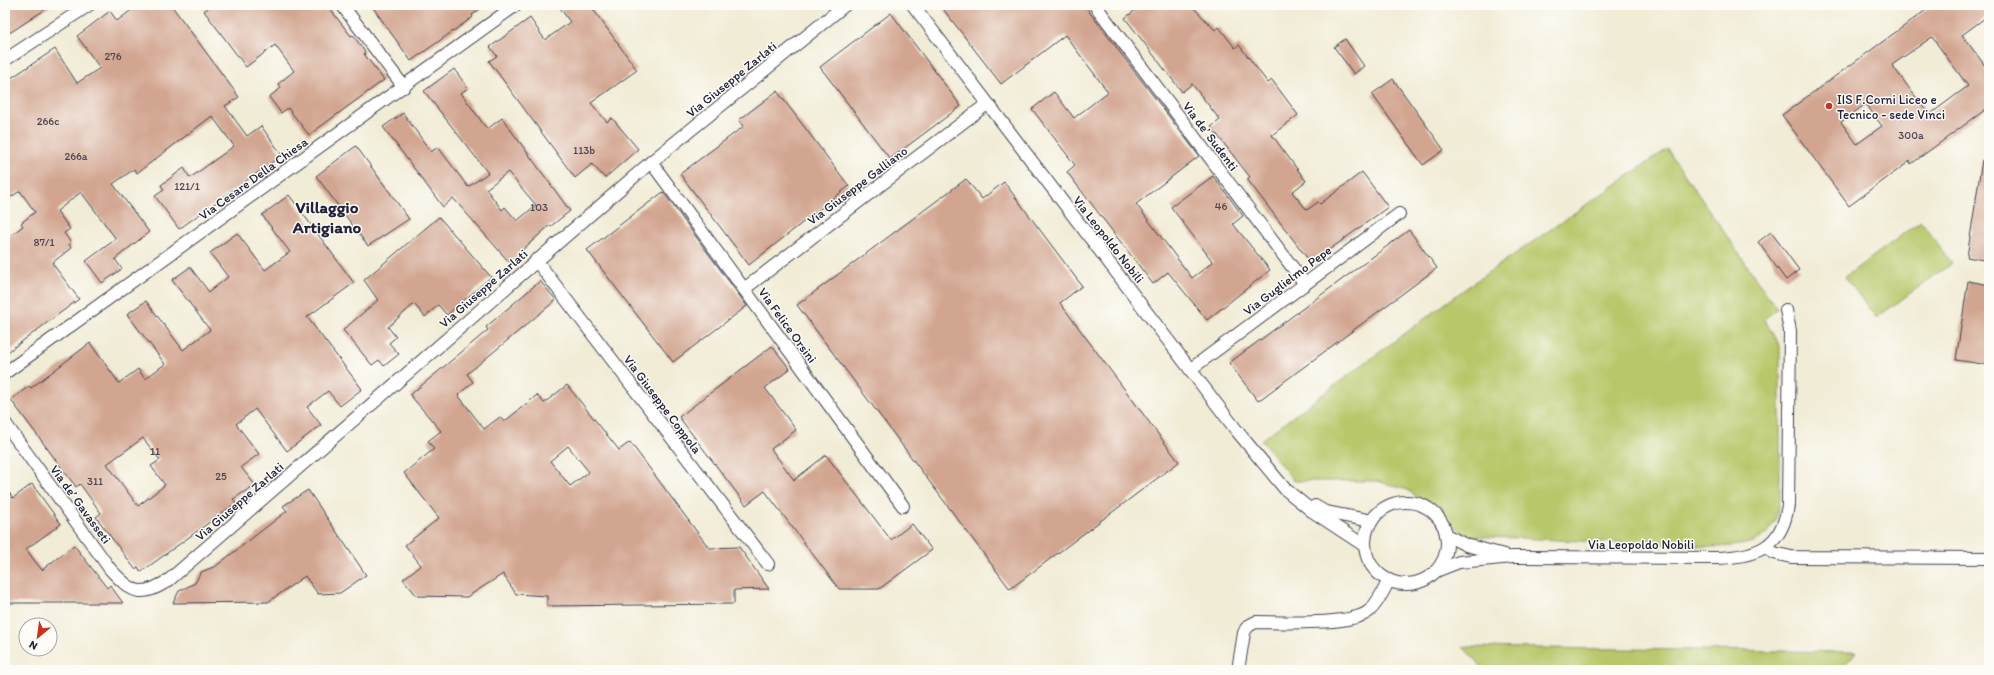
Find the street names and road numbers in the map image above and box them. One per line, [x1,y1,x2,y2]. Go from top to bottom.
street label: Via Giuseppe Zarlati [683,38,779,120]
street label: Via de’ Sudenti [1180,99,1241,174]
street label: Via Cesare Della Chiesa [196,134,311,223]
street label: Via Giuseppe Galliano [804,143,911,228]
street label: Via Leopoldo Nobili [1070,193,1147,286]
street label: Via Guglielmo Pepe [1240,242,1334,318]
street label: Via Giuseppe Zarlati [436,246,530,331]
street label: Via Felice Orsini [755,285,820,366]
street label: Via Giuseppe Coppola [621,352,705,457]
street label: Via Giuseppe Zarlati [192,459,286,544]
street label: Via de’ Gavasseti [47,462,114,546]
street label: Via Leopoldo Nobili [1588,537,1694,552]

